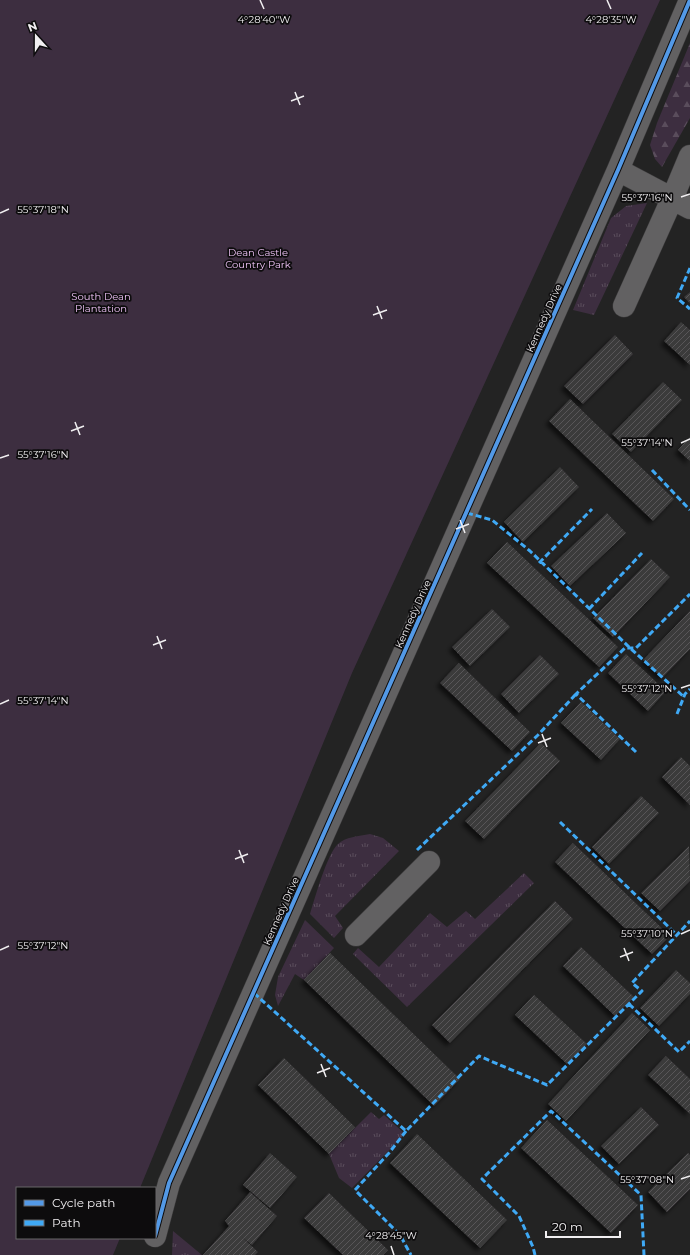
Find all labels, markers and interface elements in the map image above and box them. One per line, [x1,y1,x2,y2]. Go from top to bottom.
text: 4°28'40"W [238,13,290,26]
text: 4°28'35"W [585,13,637,26]
north arrow [16,16,56,56]
text: N [26,19,39,35]
text: 55°37'16"N [621,191,673,204]
text: 55°37'18"N [17,203,69,216]
park label: Dean Castle Country Park [225,246,291,271]
street label: Kennedy Drive [523,282,565,354]
park label: South Dean Plantation [71,290,131,315]
text: 55°37'14"N [621,436,673,449]
text: 55°37'16"N [17,448,69,461]
street label: Kennedy Drive [392,578,434,650]
text: 55°37'12"N [622,682,672,695]
text: 55°37'14"N [17,694,69,707]
street label: Kennedy Drive [260,875,302,947]
text: 55°37'10"N [621,927,673,940]
text: 55°37'12"N [18,939,68,952]
text: 55°37'08"N [620,1173,674,1186]
legend [16,1187,156,1239]
text: Cycle path [52,1195,115,1210]
scale bar [546,1213,620,1239]
text: Path [52,1215,81,1230]
text: 20 m [552,1219,583,1234]
text: 4°28'45"W [365,1229,417,1242]

